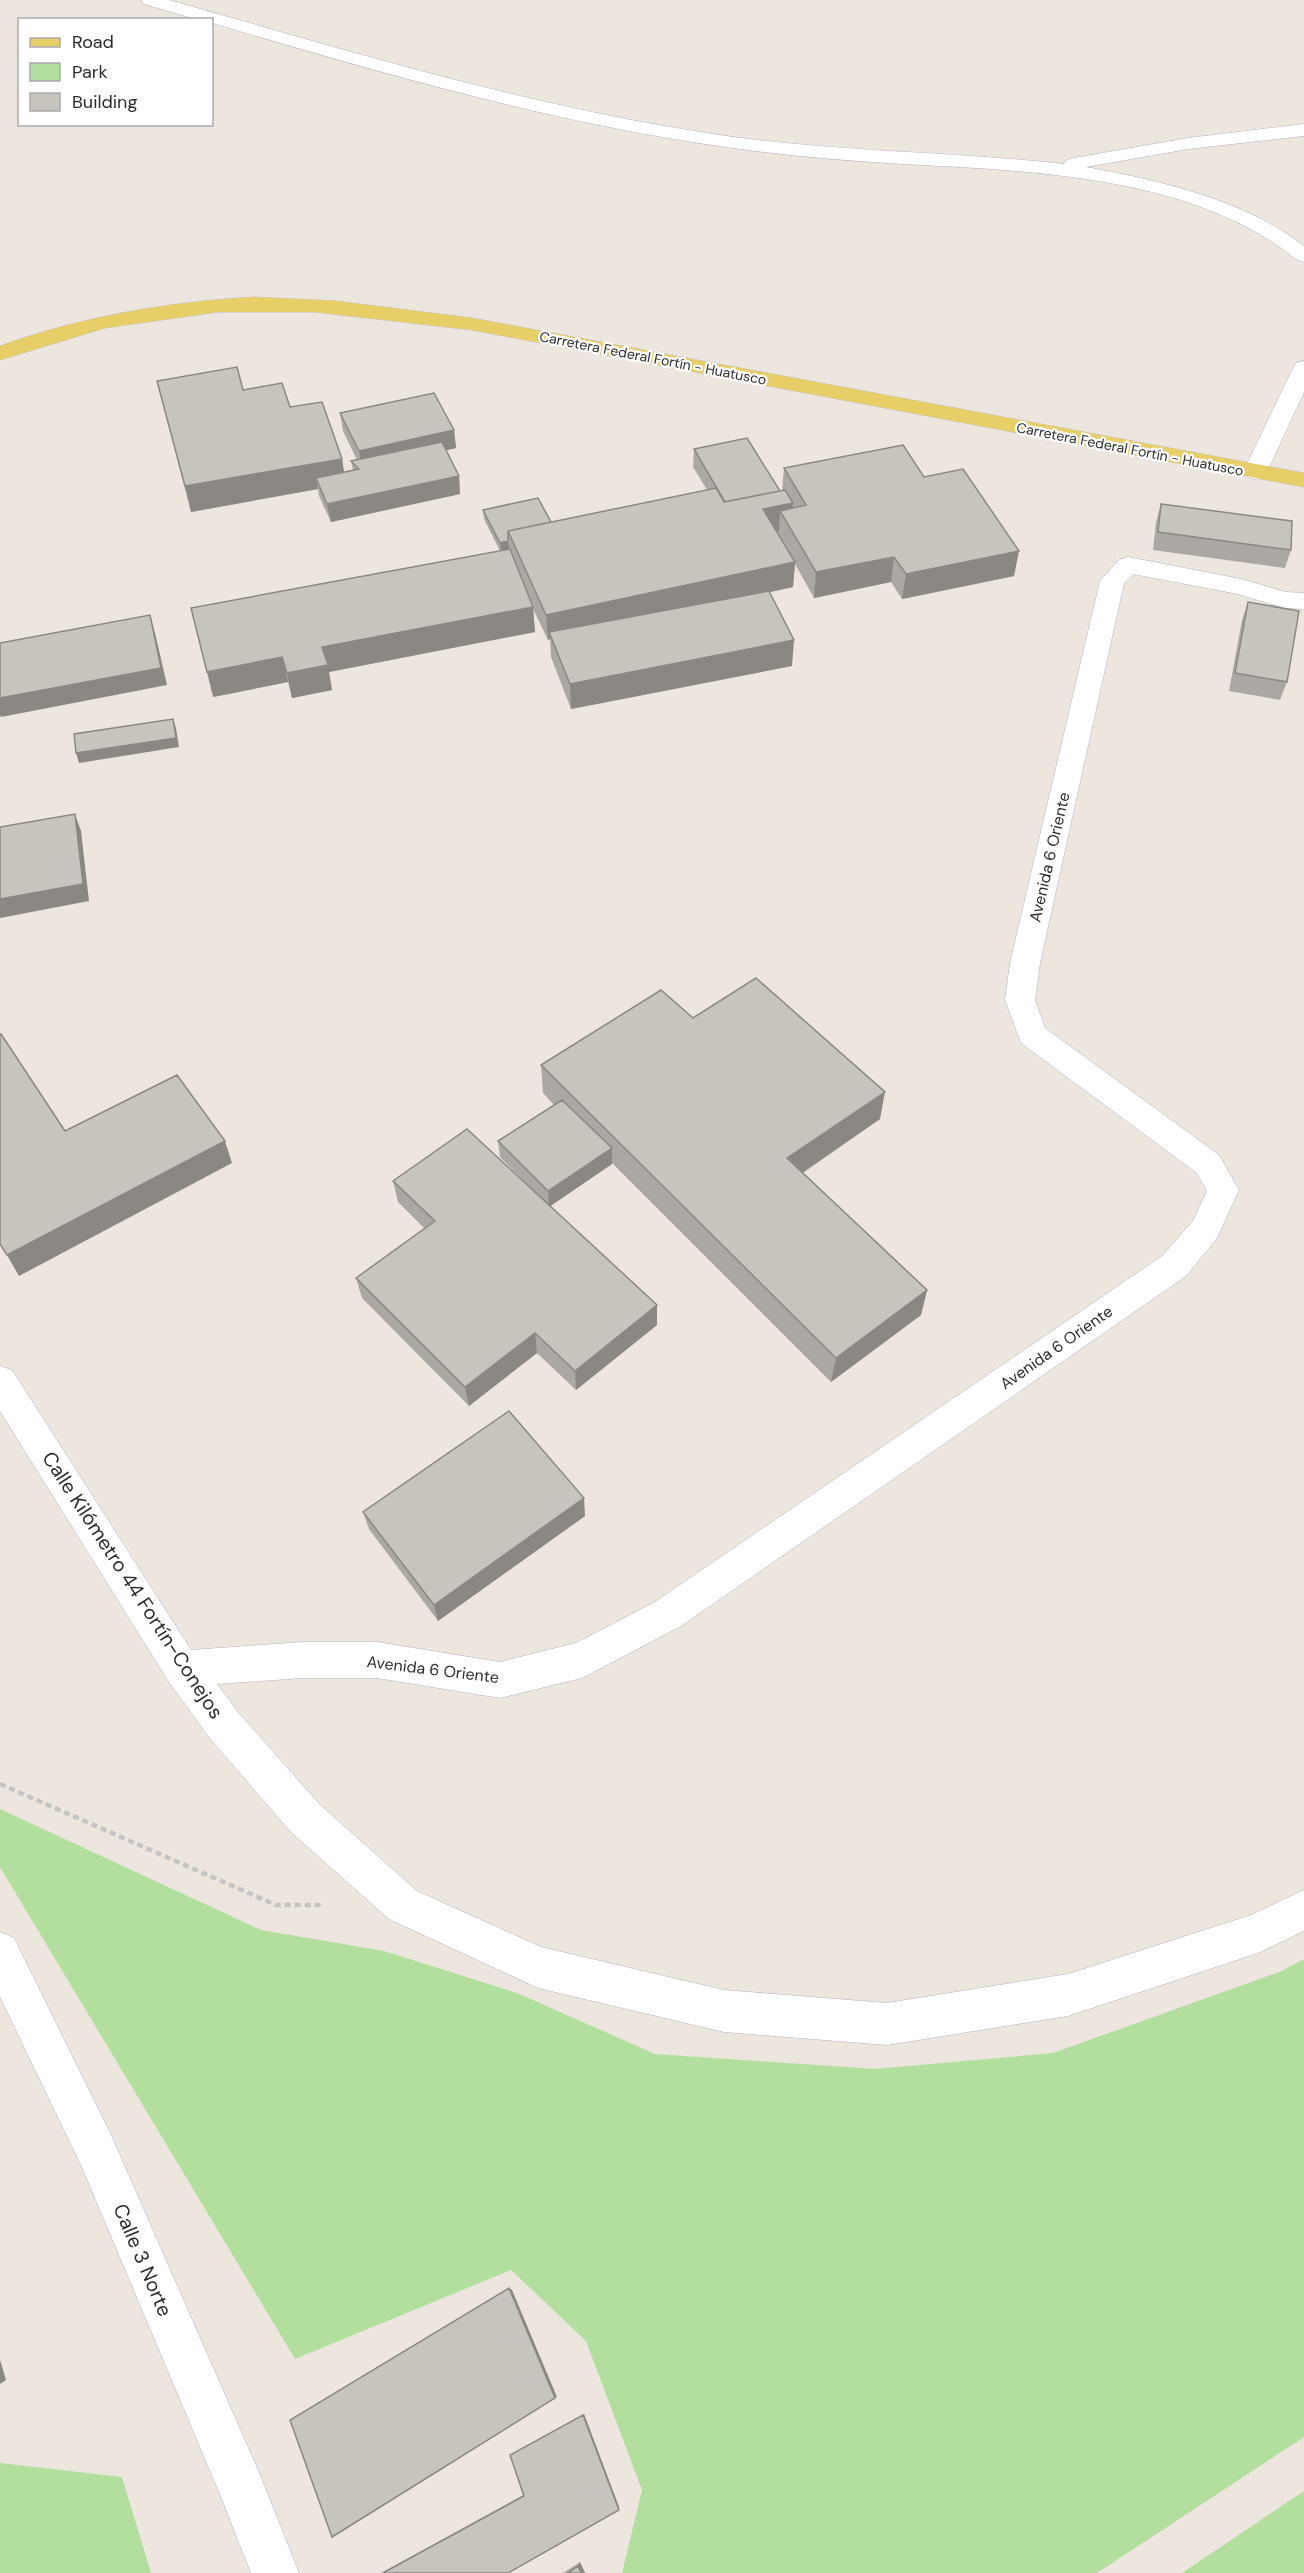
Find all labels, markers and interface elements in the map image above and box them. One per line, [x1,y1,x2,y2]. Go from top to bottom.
legend [18,18,213,126]
text: Road [72,30,114,54]
text: Park [72,60,108,84]
text: Building [72,90,137,114]
street label: Carretera Federal Fortín - Huatusco [538,327,768,389]
street label: Carretera Federal Fortín - Huatusco [1015,418,1245,480]
street label: Avenida 6 Oriente [1024,790,1075,924]
street label: Avenida 6 Oriente [996,1301,1117,1394]
street label: Calle Kilómetro 44 Fortín-Conejos [37,1446,229,1724]
street label: Avenida 6 Oriente [366,1651,500,1688]
street label: Calle 3 Norte [108,2200,178,2320]

